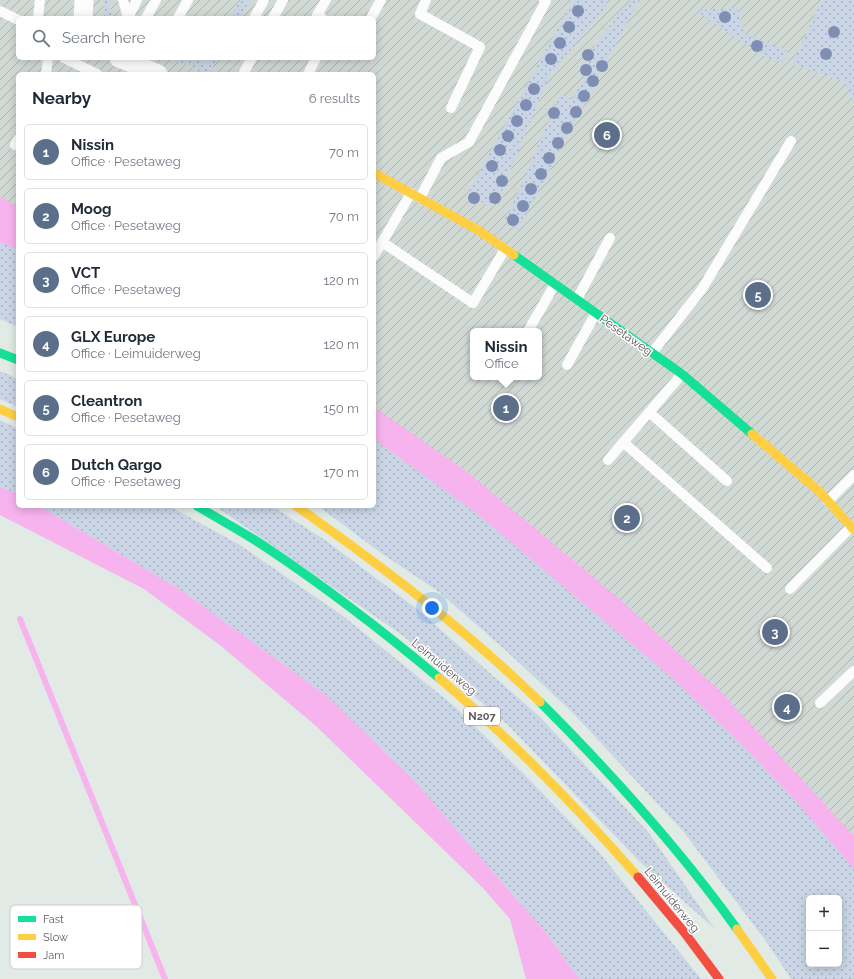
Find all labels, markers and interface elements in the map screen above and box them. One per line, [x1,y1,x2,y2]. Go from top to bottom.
search box [16,16,376,60]
icon: search [30,27,52,49]
text: Search here [62,29,145,47]
text: Nearby [32,88,91,108]
text: 6 results [309,91,360,106]
pin: 6 [594,120,620,150]
text: Nissin [71,136,114,154]
text: 1 [43,145,49,160]
text: 70 m [329,145,359,160]
text: Office · Pesetaweg [71,154,181,169]
text: Moog [71,200,112,218]
text: 2 [42,209,50,224]
text: 70 m [329,209,359,224]
text: Office · Pesetaweg [71,218,181,233]
text: VCT [71,264,100,282]
text: 3 [42,273,50,288]
text: 120 m [323,273,359,288]
pin: 5 [745,280,771,310]
text: Office · Pesetaweg [71,282,181,297]
street label: Pesetaweg [597,312,655,358]
text: GLX Europe [71,328,155,346]
popup [470,328,542,380]
text: 4 [42,337,50,352]
text: 120 m [323,337,359,352]
text: Nissin [485,338,527,356]
text: Office · Leimuiderweg [71,346,201,361]
text: Office [485,356,519,371]
text: Cleantron [71,392,142,410]
pin: 1 [493,393,519,423]
text: 5 [42,401,50,416]
text: 150 m [323,401,359,416]
text: Office · Pesetaweg [71,410,181,425]
text: Dutch Qargo [71,456,162,474]
text: 6 [42,465,50,480]
text: 170 m [323,465,359,480]
text: Office · Pesetaweg [71,474,181,489]
pin: 2 [614,503,640,533]
your location [422,598,442,618]
pin: 3 [762,617,788,647]
street label: Leimuiderweg [409,636,479,698]
pin: 4 [774,692,800,722]
road number: N207 [464,707,500,725]
street label: Leimuiderweg [641,865,703,935]
map controls [806,895,842,967]
button: + [806,895,842,931]
legend [10,905,142,969]
text: Fast [43,913,64,926]
text: Slow [43,931,68,944]
button: − [806,931,842,967]
text: Jam [43,949,64,962]

